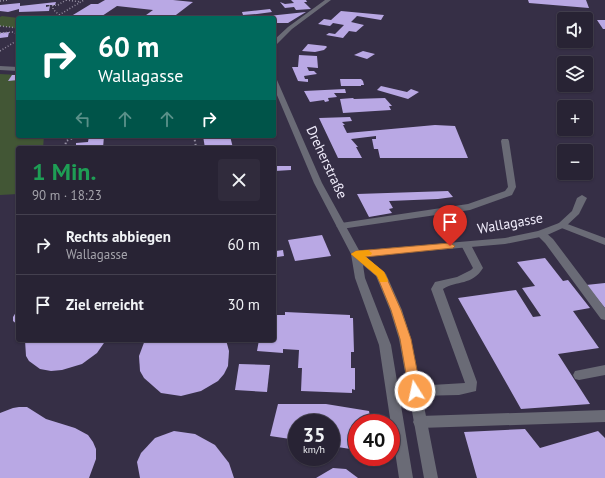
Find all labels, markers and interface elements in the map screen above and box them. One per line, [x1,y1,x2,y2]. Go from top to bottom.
map controls [557,12,593,180]
button: sound [557,12,593,48]
text: 60 m [98,28,159,65]
icon: right [32,32,84,84]
button: layers [557,56,593,92]
text: Wallagasse [98,64,183,87]
button: + [557,100,593,136]
icon: left [72,108,94,130]
icon: ahead [114,108,136,130]
icon: ahead [156,108,178,130]
icon: right [198,108,220,130]
street label: Dreherstraße [302,123,352,201]
button: − [557,144,593,180]
text: 1 Min. [32,156,96,187]
button: close [218,159,260,201]
text: 90 m · 18:23 [32,187,102,204]
pin [433,205,467,246]
street label: Wallagasse [476,208,544,238]
icon: arrive [439,211,461,233]
text: Rechts abbiegen [66,227,171,246]
icon: right [32,234,54,256]
text: 60 m [227,235,260,254]
text: Wallagasse [66,246,128,263]
icon: arrive [32,294,54,316]
text: Ziel erreicht [66,295,144,314]
text: 30 m [227,295,260,314]
position arrow [394,370,436,412]
speed limit sign: 40 [348,414,400,466]
text: 35 [303,422,325,448]
text: km/h [303,443,325,456]

